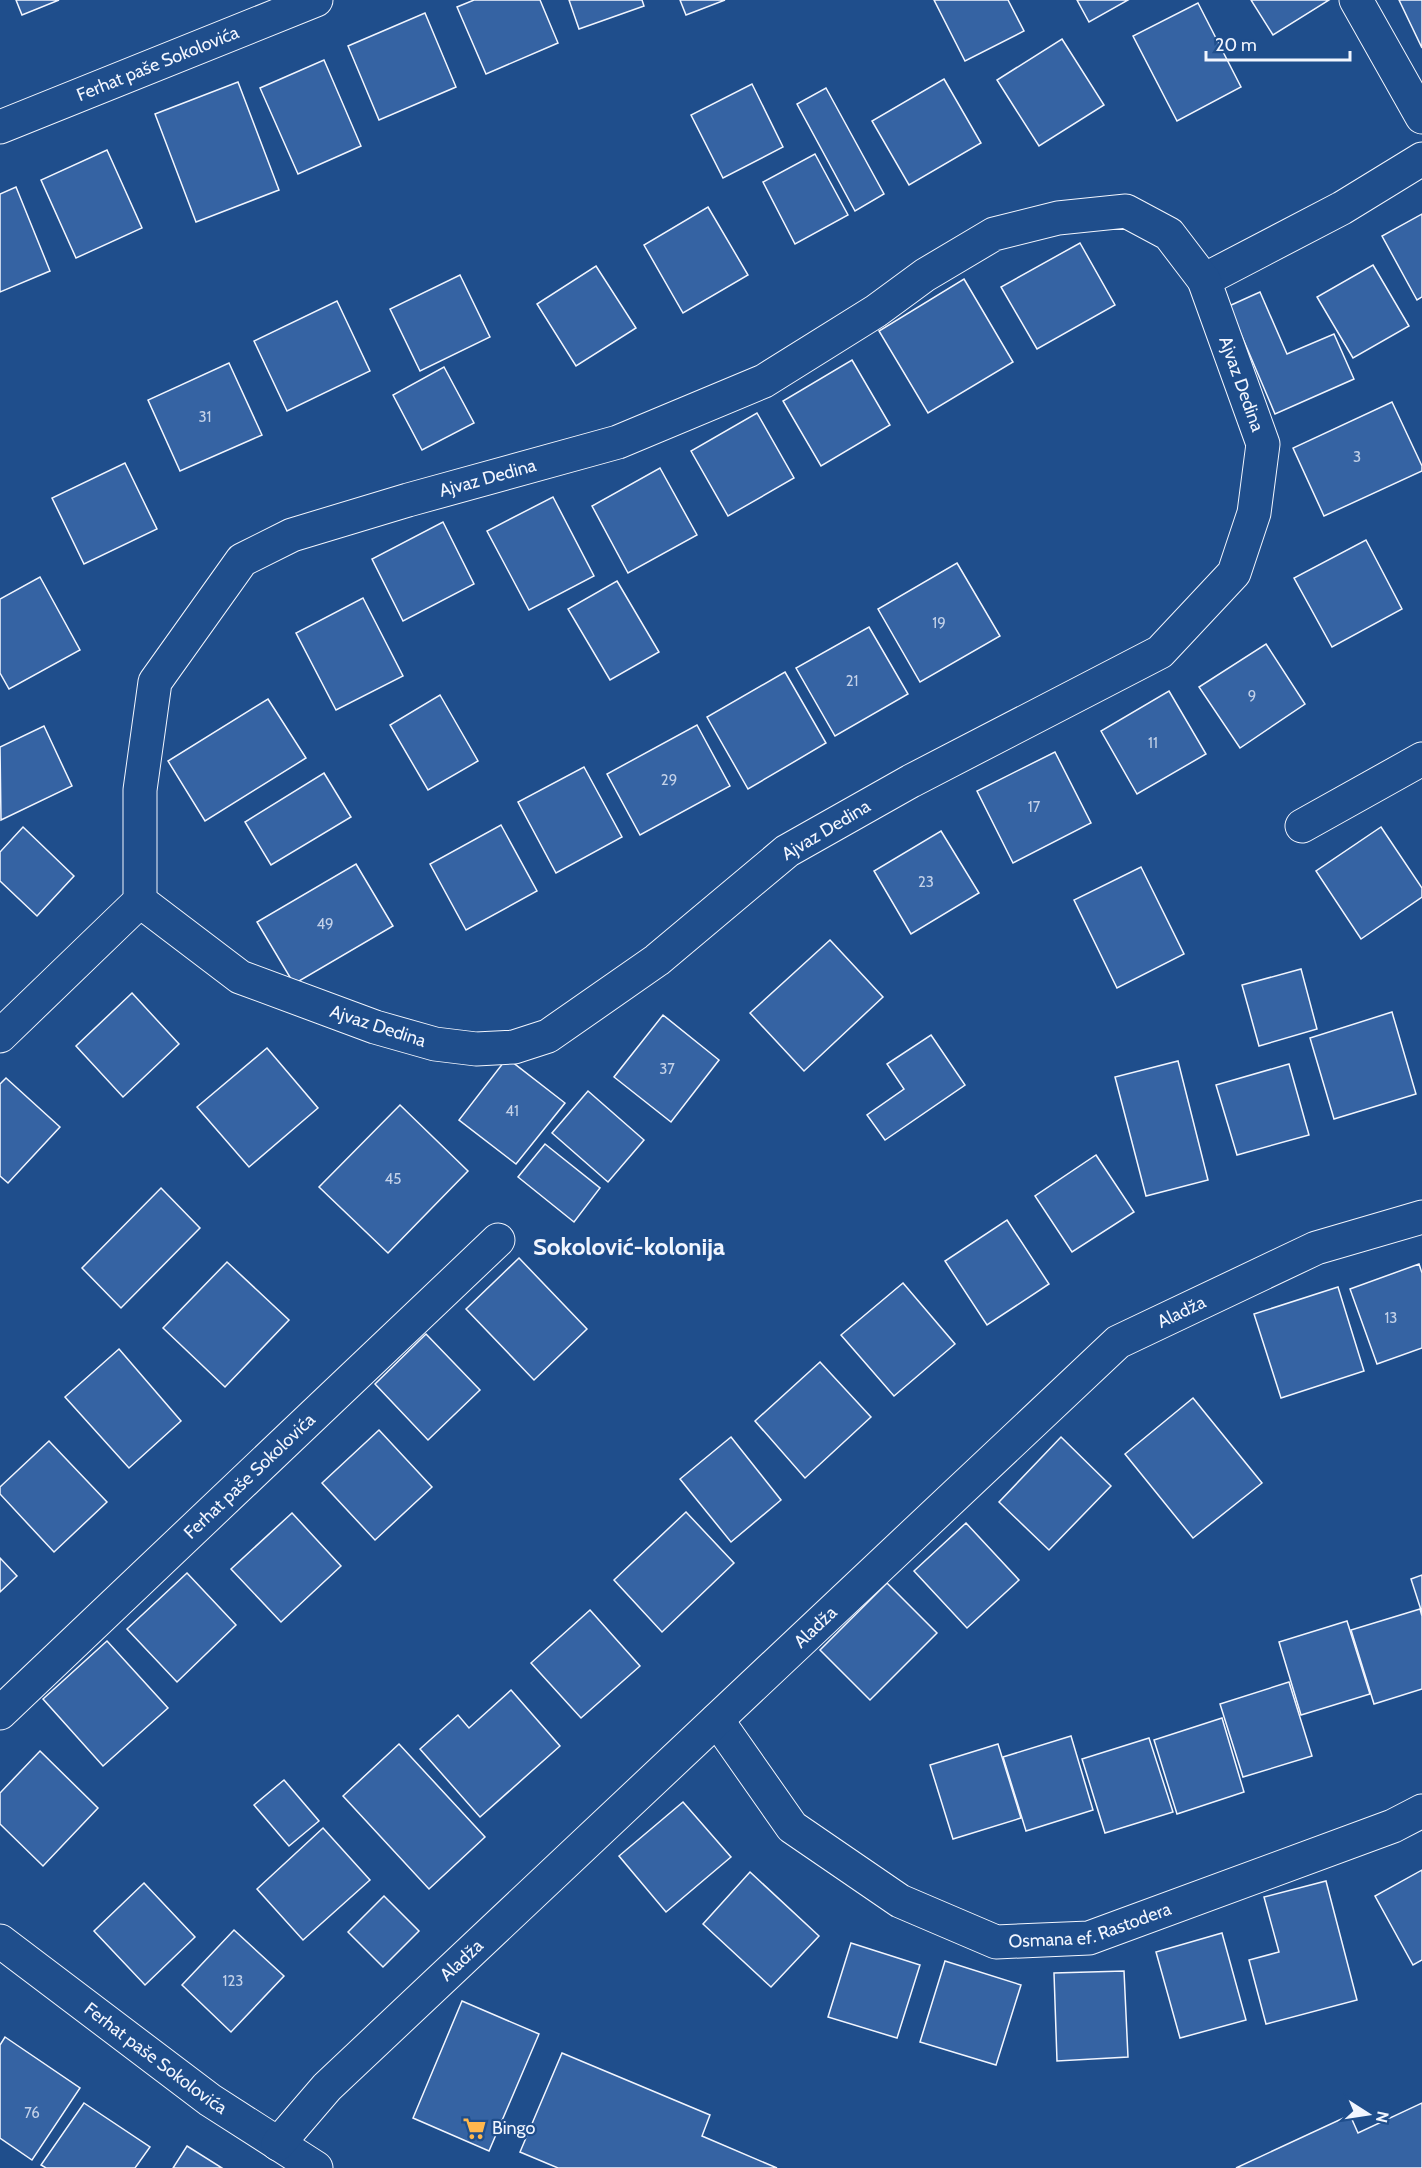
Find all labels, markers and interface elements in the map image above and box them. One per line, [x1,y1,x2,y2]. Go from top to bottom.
street label: Ferhat paše Sokolovića [73,21,242,106]
scale bar [1206,24,1350,62]
text: 20 m [1215,34,1257,56]
street label: Ajvaz Dedina [1214,333,1269,435]
house number: 31 [198,408,212,426]
house number: 3 [1353,448,1361,466]
street label: Ajvaz Dedina [437,454,539,502]
house number: 19 [932,614,946,632]
house number: 21 [846,672,858,690]
house number: 9 [1248,687,1256,705]
house number: 11 [1148,734,1158,752]
house number: 29 [661,771,677,789]
street label: Ajvaz Dedina [778,795,875,865]
house number: 17 [1028,798,1041,816]
house number: 23 [918,873,934,891]
house number: 49 [316,915,334,933]
street label: Ajvaz Dedina [327,1000,429,1052]
house number: 37 [659,1060,675,1078]
house number: 41 [505,1102,519,1120]
house number: 45 [385,1170,401,1188]
district label: Sokolović-kolonija [533,1232,725,1261]
street label: Aladža [1154,1291,1210,1333]
house number: 13 [1384,1309,1398,1327]
street label: Ferhat paše Sokolovića [179,1408,320,1544]
street label: Aladža [789,1601,842,1653]
street label: Osmana ef. Rastodera [1008,1898,1174,1952]
street label: Aladža [435,1935,488,1986]
house number: 123 [223,1972,243,1990]
street label: Ferhat paše Sokolovića [80,1998,231,2119]
north arrow [1338,2084,1398,2144]
house number: 76 [24,2104,40,2122]
text: N [1372,2110,1393,2125]
supermarket icon: Bingo [461,2115,487,2141]
place label: Bingo [492,2117,535,2139]

